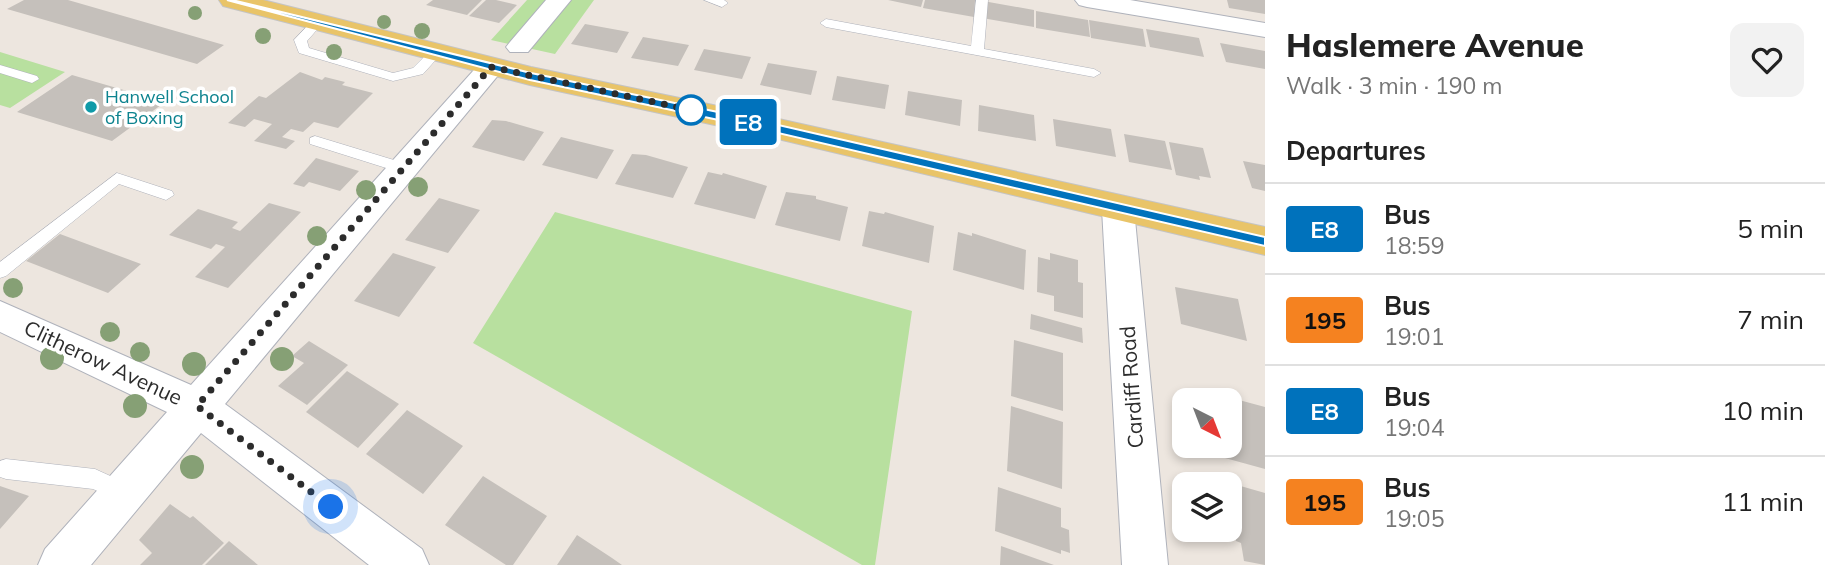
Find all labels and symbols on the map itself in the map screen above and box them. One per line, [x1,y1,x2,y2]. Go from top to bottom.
place label: Hanwell School of Boxing [105,85,234,129]
unlabelled marker [676,95,706,125]
marker: Hanwell School of Boxing [83,99,99,115]
line badge: E8 [716,99,780,145]
street label: Clitherow Avenue [20,314,187,410]
street label: Cardiff Road [1114,325,1148,449]
north arrow [1172,388,1242,458]
your location [313,489,348,524]

